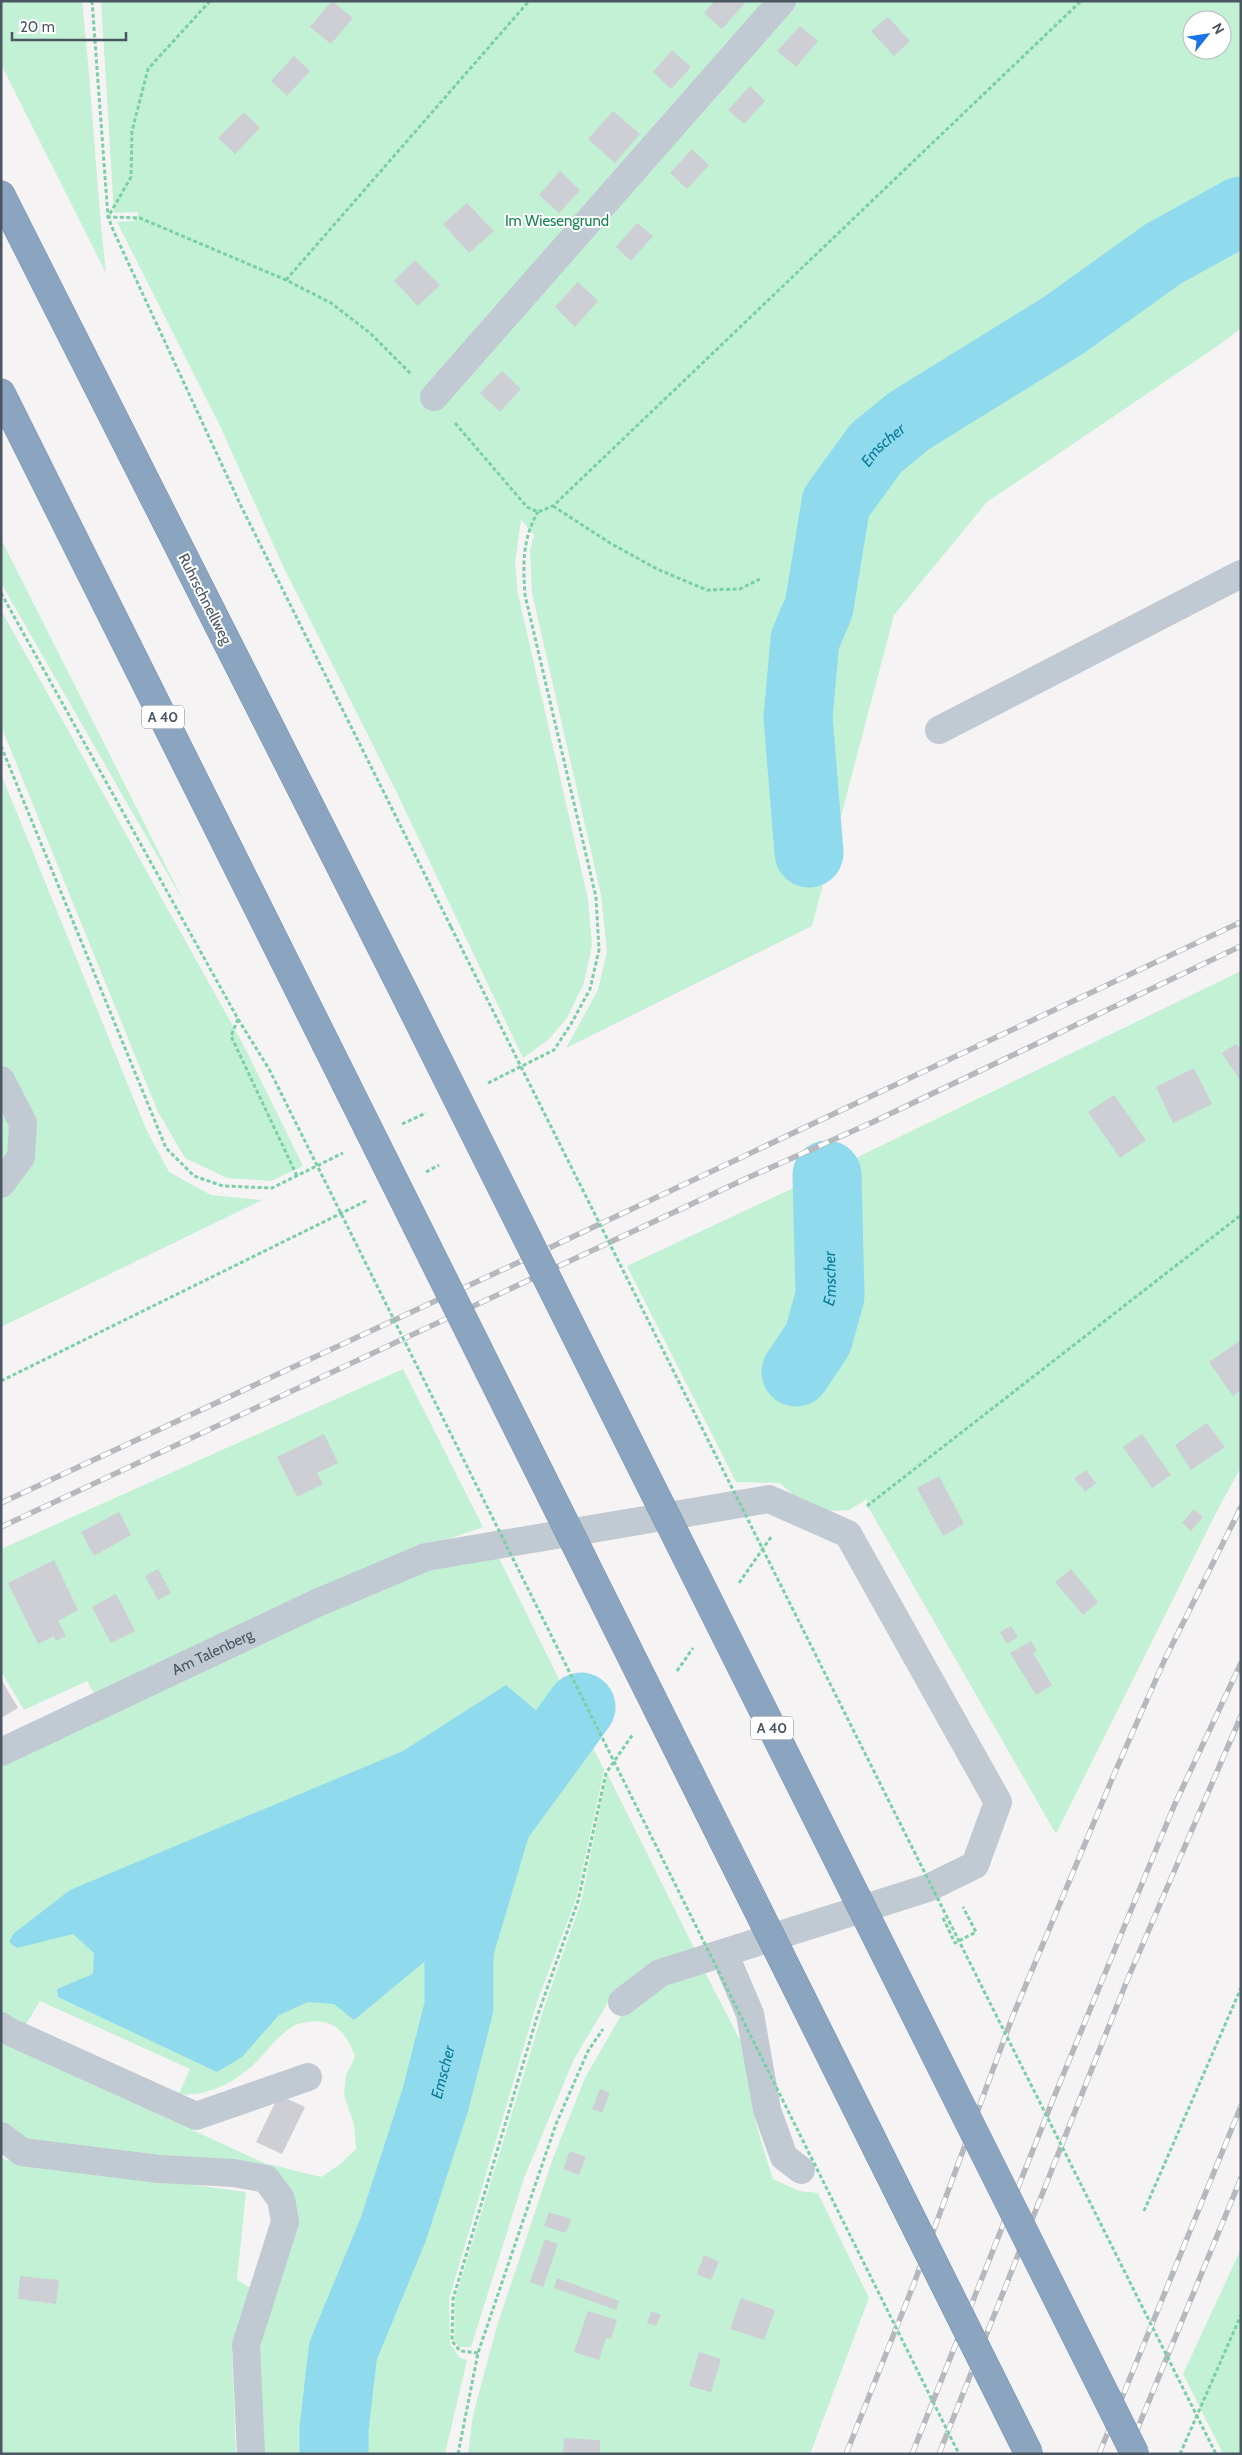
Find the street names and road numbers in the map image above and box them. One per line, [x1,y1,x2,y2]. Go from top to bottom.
street label: Ruhrschnellweg [174,550,236,648]
road number: A 40 [142,706,184,729]
street label: Am Talenberg [169,1625,257,1679]
road number: A 40 [751,1716,793,1740]

